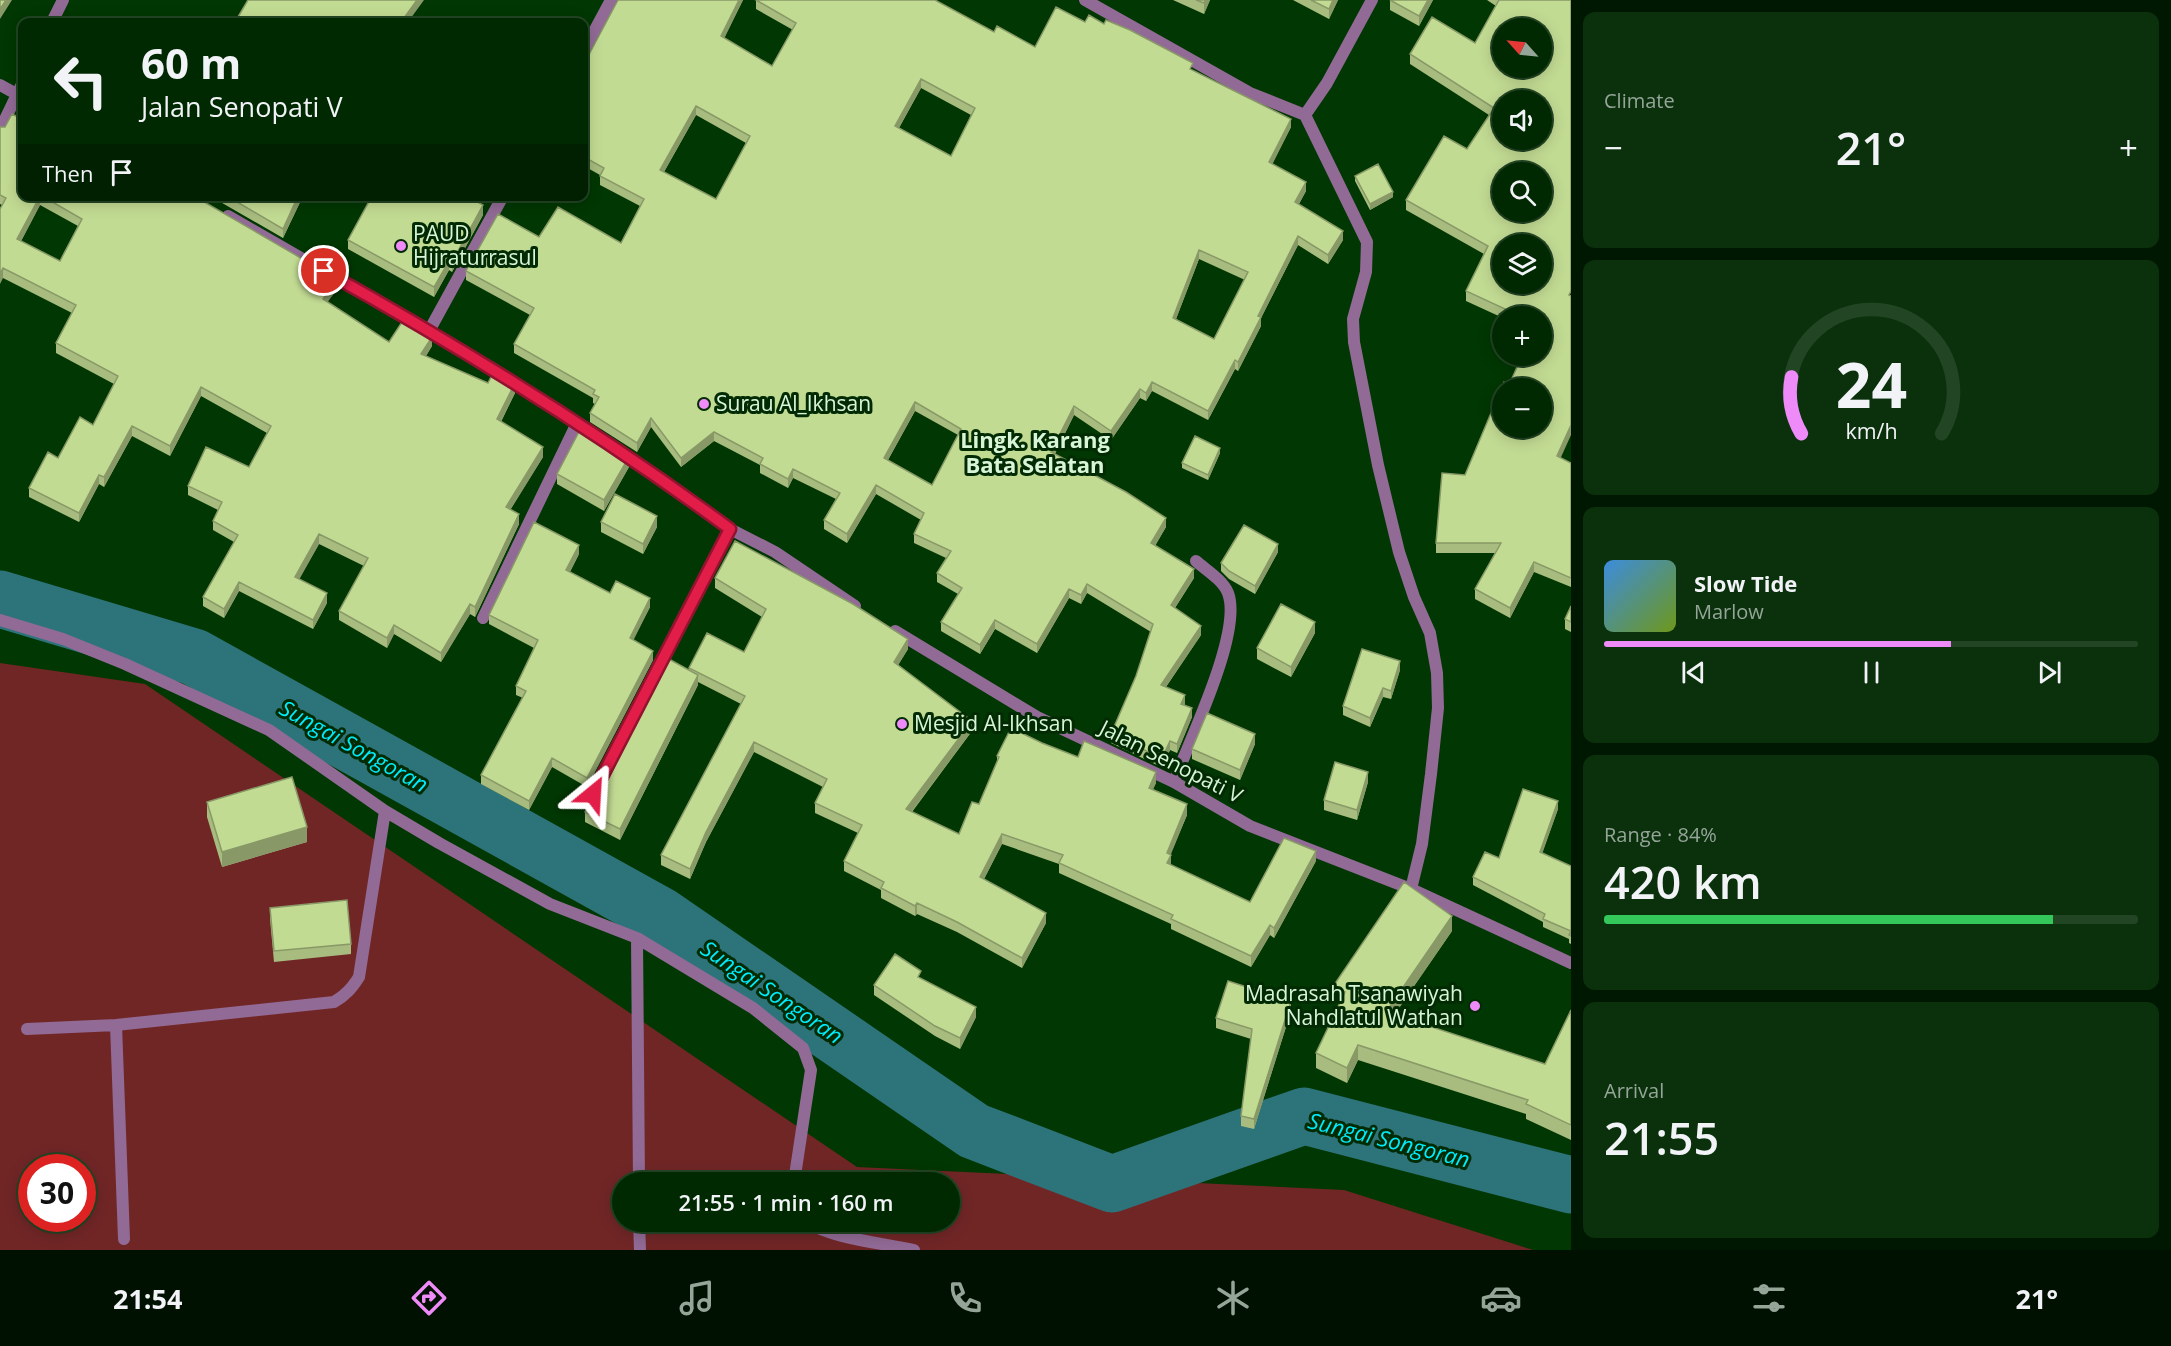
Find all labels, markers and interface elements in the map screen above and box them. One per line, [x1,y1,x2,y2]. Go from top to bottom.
north arrow [1492,18,1552,78]
map controls [1492,18,1552,438]
text: 60 m [141,34,241,91]
icon: left [42,42,120,120]
text: Climate [1604,87,1675,114]
text: Jalan Senopati V [141,88,343,125]
button: sound [1492,90,1552,150]
text: 21° [1836,117,1906,178]
text: − [1604,125,1623,170]
text: + [2119,125,2138,170]
icon: arrive [105,156,138,189]
text: Then [42,158,93,188]
button: search [1492,162,1552,222]
place label: PAUD Hijraturrasul [413,219,537,271]
button: layers [1492,234,1552,294]
marker: PAUD Hijraturrasul [394,239,408,253]
pin [298,245,349,296]
icon: arrive [307,254,340,287]
button: + [1492,306,1552,366]
text: 24 [1835,342,1907,427]
button: − [1492,378,1552,438]
place label: Surau Al_Ikhsan [716,389,871,417]
marker: Surau Al_Ikhsan [697,397,711,411]
text: km/h [1845,417,1897,446]
district label: Lingk. Karang Bata Selatan [960,424,1110,479]
text: Slow Tide [1694,568,1797,598]
text: Marlow [1694,598,1764,625]
icon: previous [1677,656,1710,689]
icon: pause [1855,656,1888,689]
icon: next [2033,656,2066,689]
water label: Sungai Songoran [275,692,434,798]
place label: Mesjid Al-Ikhsan [914,709,1073,737]
street label: Jalan Senopati V [1093,712,1248,809]
marker: Mesjid Al-Ikhsan [895,717,909,731]
position arrow [561,762,625,826]
text: Range · 84% [1604,821,1717,848]
text: 420 km [1604,851,1762,912]
water label: Sungai Songoran [696,933,849,1050]
place label: Madrasah Tsanawiyah Nahdlatul Wathan [1245,979,1463,1031]
marker: Madrasah Tsanawiyah Nahdlatul Wathan [1468,999,1482,1013]
text: Arrival [1604,1077,1664,1104]
water label: Sungai Songoran [1305,1104,1473,1174]
text: 21:55 [1604,1107,1719,1168]
speed limit sign: 30 [18,1154,96,1232]
text: 21:55 · 1 min · 160 m [678,1187,894,1217]
icon: directions [408,1277,450,1319]
icon: music [676,1277,718,1319]
icon: phone [944,1277,986,1319]
icon: climate [1212,1277,1254,1319]
icon: car [1480,1277,1522,1319]
icon: filters [1748,1277,1790,1319]
text: 21:54 [113,1280,182,1317]
text: 21° [2016,1280,2058,1317]

